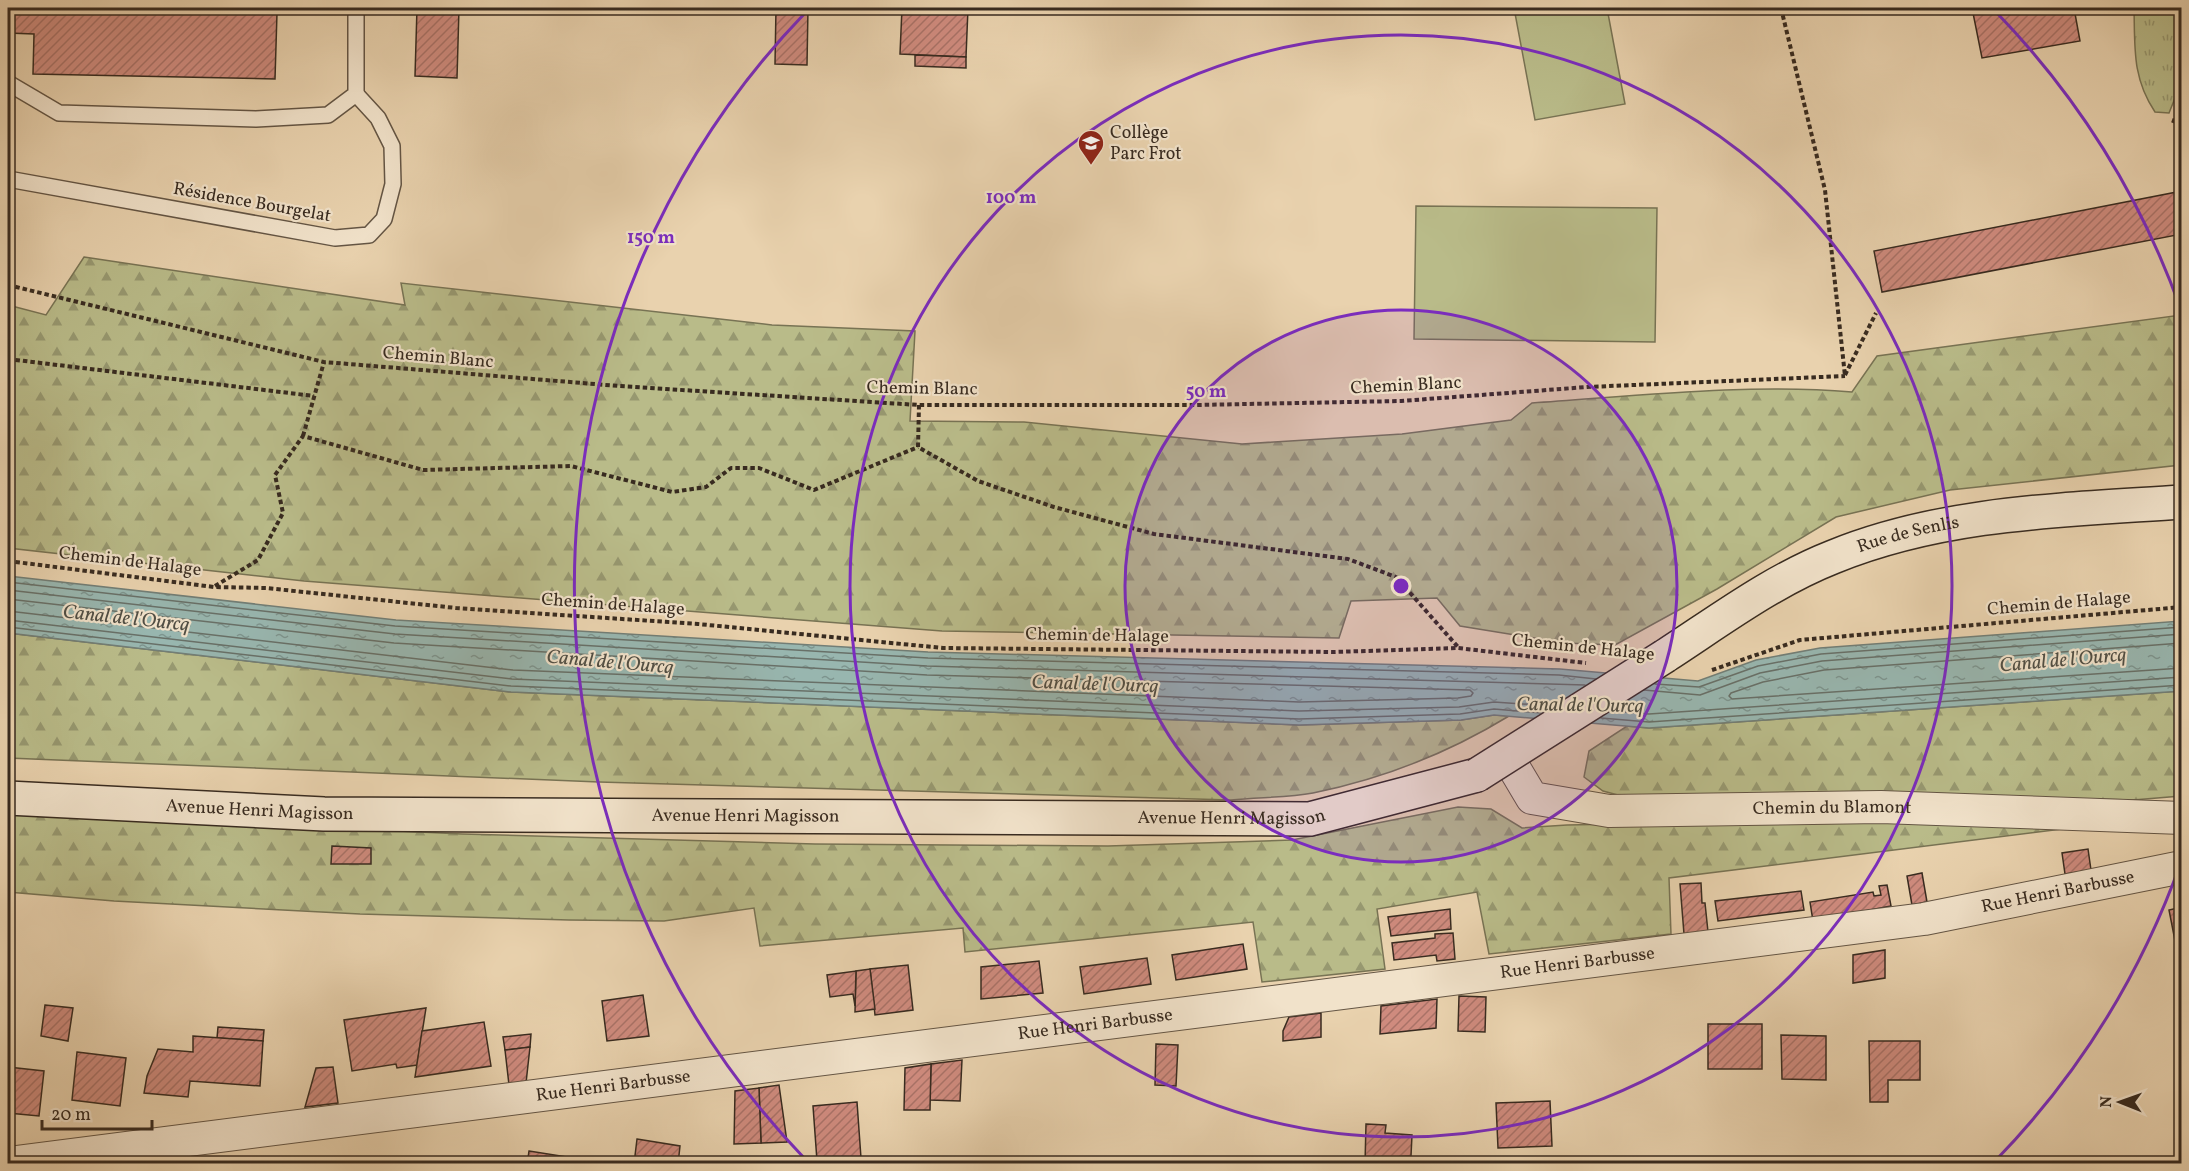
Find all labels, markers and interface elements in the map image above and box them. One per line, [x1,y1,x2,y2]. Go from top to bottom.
place label: Collège Parc Frot [1110,121,1182,167]
school or university icon: Collège Parc Frot [1076,128,1106,166]
street label: Résidence Bourgelat [171,177,333,229]
text: 100 m [986,186,1036,211]
text: 150 m [627,226,675,251]
street label: Chemin Blanc [382,341,494,375]
street label: Chemin Blanc [1350,371,1462,401]
street label: Chemin Blanc [866,376,978,402]
text: 50 m [1186,380,1226,405]
street label: Rue de Senlis [1854,510,1961,560]
street label: Chemin de Halage [57,541,203,583]
centre of rings [1391,576,1411,596]
street label: Chemin de Halage [1986,585,2132,623]
street label: Chemin de Halage [541,588,685,622]
water label: Canal de l'Ourcq [61,598,191,640]
street label: Chemin de Halage [1025,622,1169,650]
street label: Chemin de Halage [1510,628,1656,668]
water label: Canal de l'Ourcq [1998,642,2128,680]
water label: Canal de l'Ourcq [545,644,675,682]
water label: Canal de l'Ourcq [1031,669,1159,701]
water label: Canal de l'Ourcq [1516,691,1644,721]
street label: Avenue Henri Magisson [165,794,354,827]
street label: Chemin du Blamont [1752,794,1912,821]
street label: Avenue Henri Magisson [651,803,840,829]
street label: Avenue Henri Magisson [1137,803,1329,832]
street label: Rue Henri Barbusse [1979,864,2137,920]
street label: Rue Henri Barbusse [1498,941,1656,985]
street label: Rue Henri Barbusse [1016,1002,1174,1047]
street label: Rue Henri Barbusse [534,1064,692,1108]
north arrow [2090,1072,2150,1132]
scale bar [42,1093,152,1131]
text: N [2096,1095,2118,1108]
text: 20 m [51,1103,91,1128]

